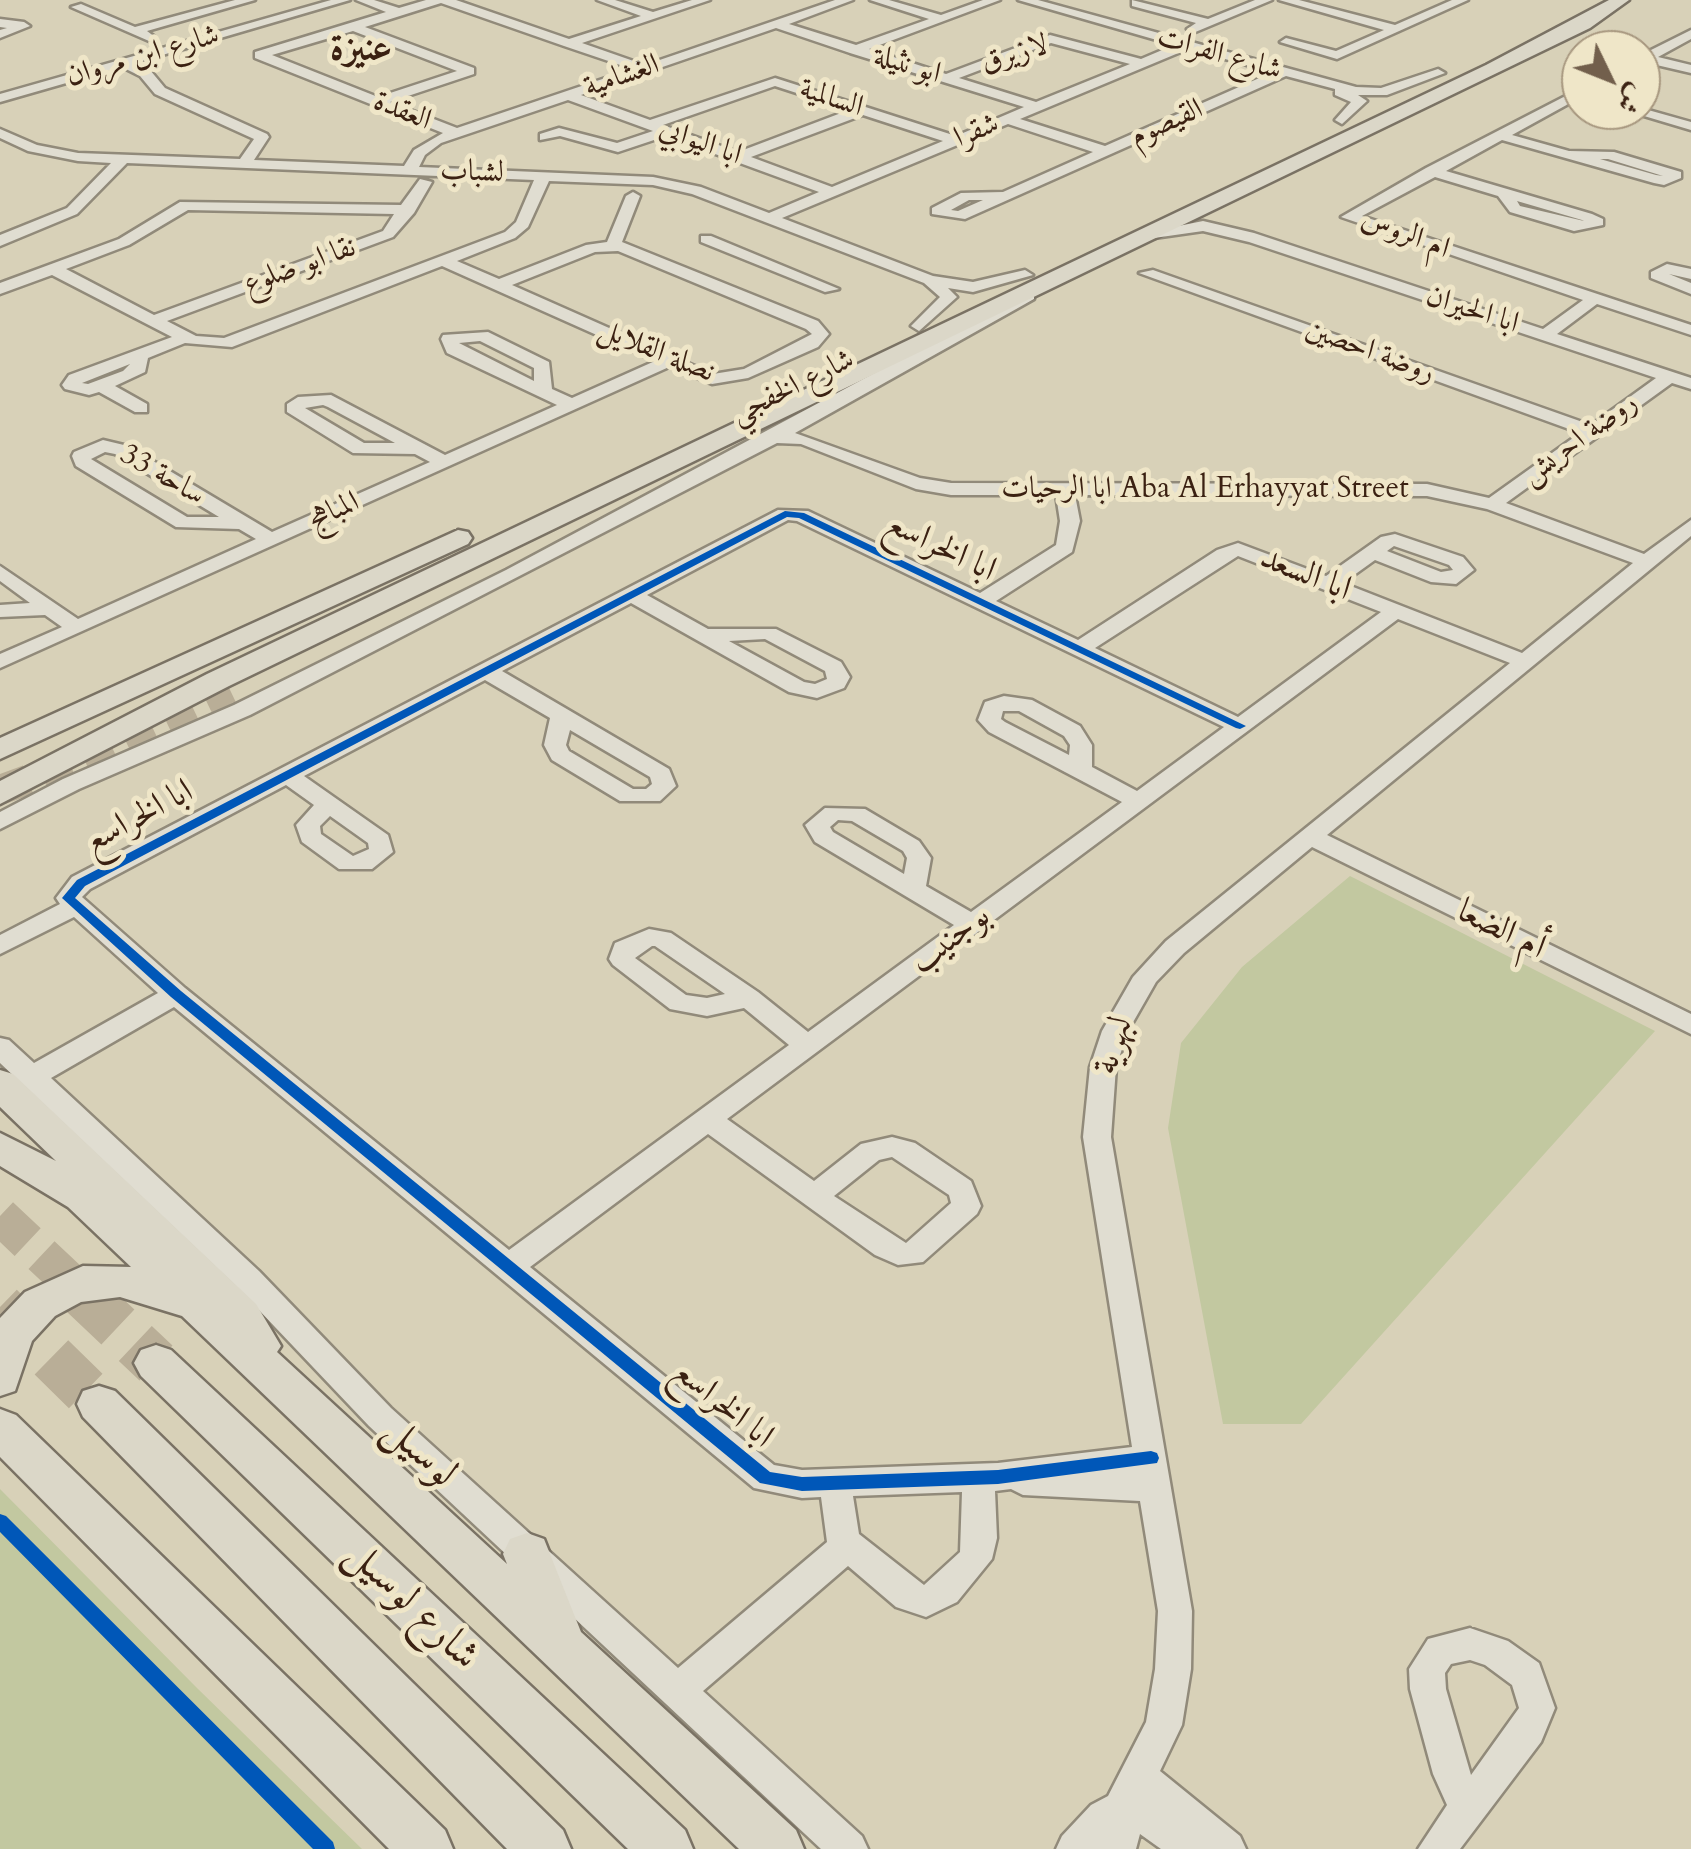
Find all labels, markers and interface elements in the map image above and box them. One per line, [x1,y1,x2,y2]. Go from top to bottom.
street label: شارع ابن مروان [62,18,224,96]
street label: شارع الفرات [1153,20,1285,90]
district label: عنيزة [330,27,392,73]
street label: لازيرق [977,28,1053,82]
north arrow [1561,30,1661,130]
street label: ابو نثيلة [869,39,945,93]
street label: الغشامية [580,47,664,107]
street label: السالمية [795,72,867,126]
text: ش [1608,76,1655,122]
street label: العقدة [368,84,436,140]
street label: القيصوم [1125,92,1209,156]
street label: شقرا [949,107,1005,157]
street label: ابا اليوابي [654,112,746,174]
street label: لشباب [439,154,505,192]
street label: ام الروس [1356,202,1454,268]
street label: نقا ابو ضلوع [239,230,361,304]
street label: ابا الحيران [1421,279,1523,343]
street label: نصلة القلايل [593,312,719,392]
street label: روضة احصين [1300,312,1440,392]
street label: شارع الخفجي [725,343,861,433]
street label: روضة احريش [1515,386,1645,494]
street label: ساحة 33 [113,437,211,515]
street label: ابا الرحيات Aba Al Erhayyat Street [1001,472,1409,508]
street label: المباهج [303,485,365,539]
street label: ابا الخراسع [878,503,1002,593]
street label: ابا السعد [1253,538,1357,612]
street label: ابا الخراسع [77,772,201,864]
street label: أم الضعا [1450,892,1552,970]
street label: بوجنيب [903,896,999,984]
street label: لبهرية [1086,1012,1144,1080]
street label: ابا الخراسع [663,1352,781,1458]
street label: لوسيل [371,1406,467,1500]
street label: شارع لوسيل [333,1530,489,1682]

